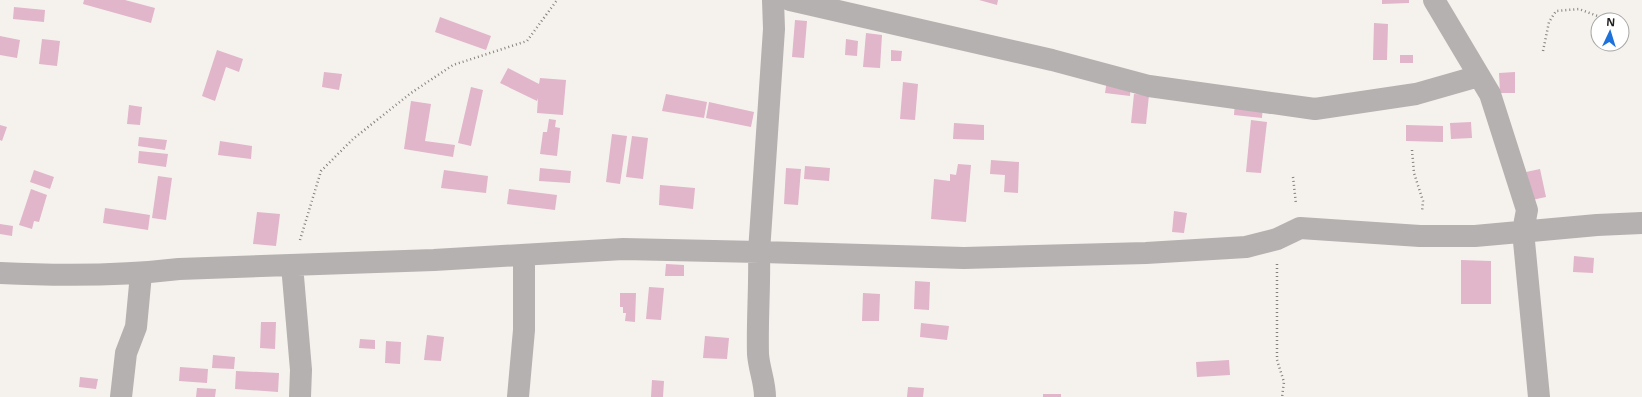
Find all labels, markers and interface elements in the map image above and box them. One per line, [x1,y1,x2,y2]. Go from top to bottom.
north arrow [1590,12,1630,52]
text: N [1606,14,1616,29]

